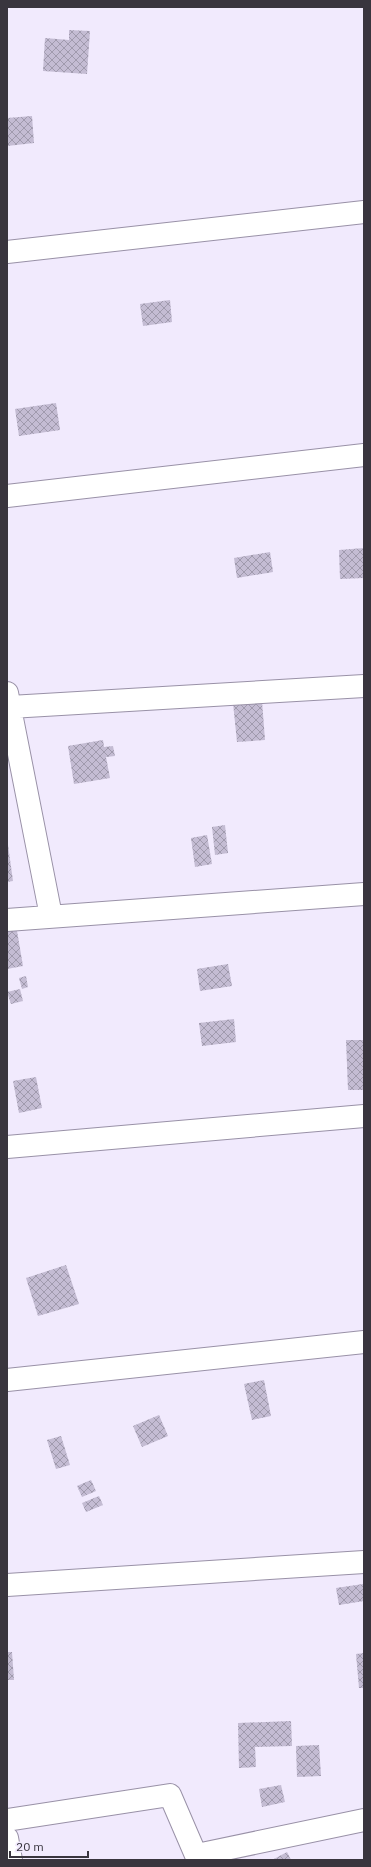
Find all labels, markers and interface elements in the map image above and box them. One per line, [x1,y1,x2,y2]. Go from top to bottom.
scale bar [10,1833,88,1859]
text: 20 m [16,1839,44,1854]

